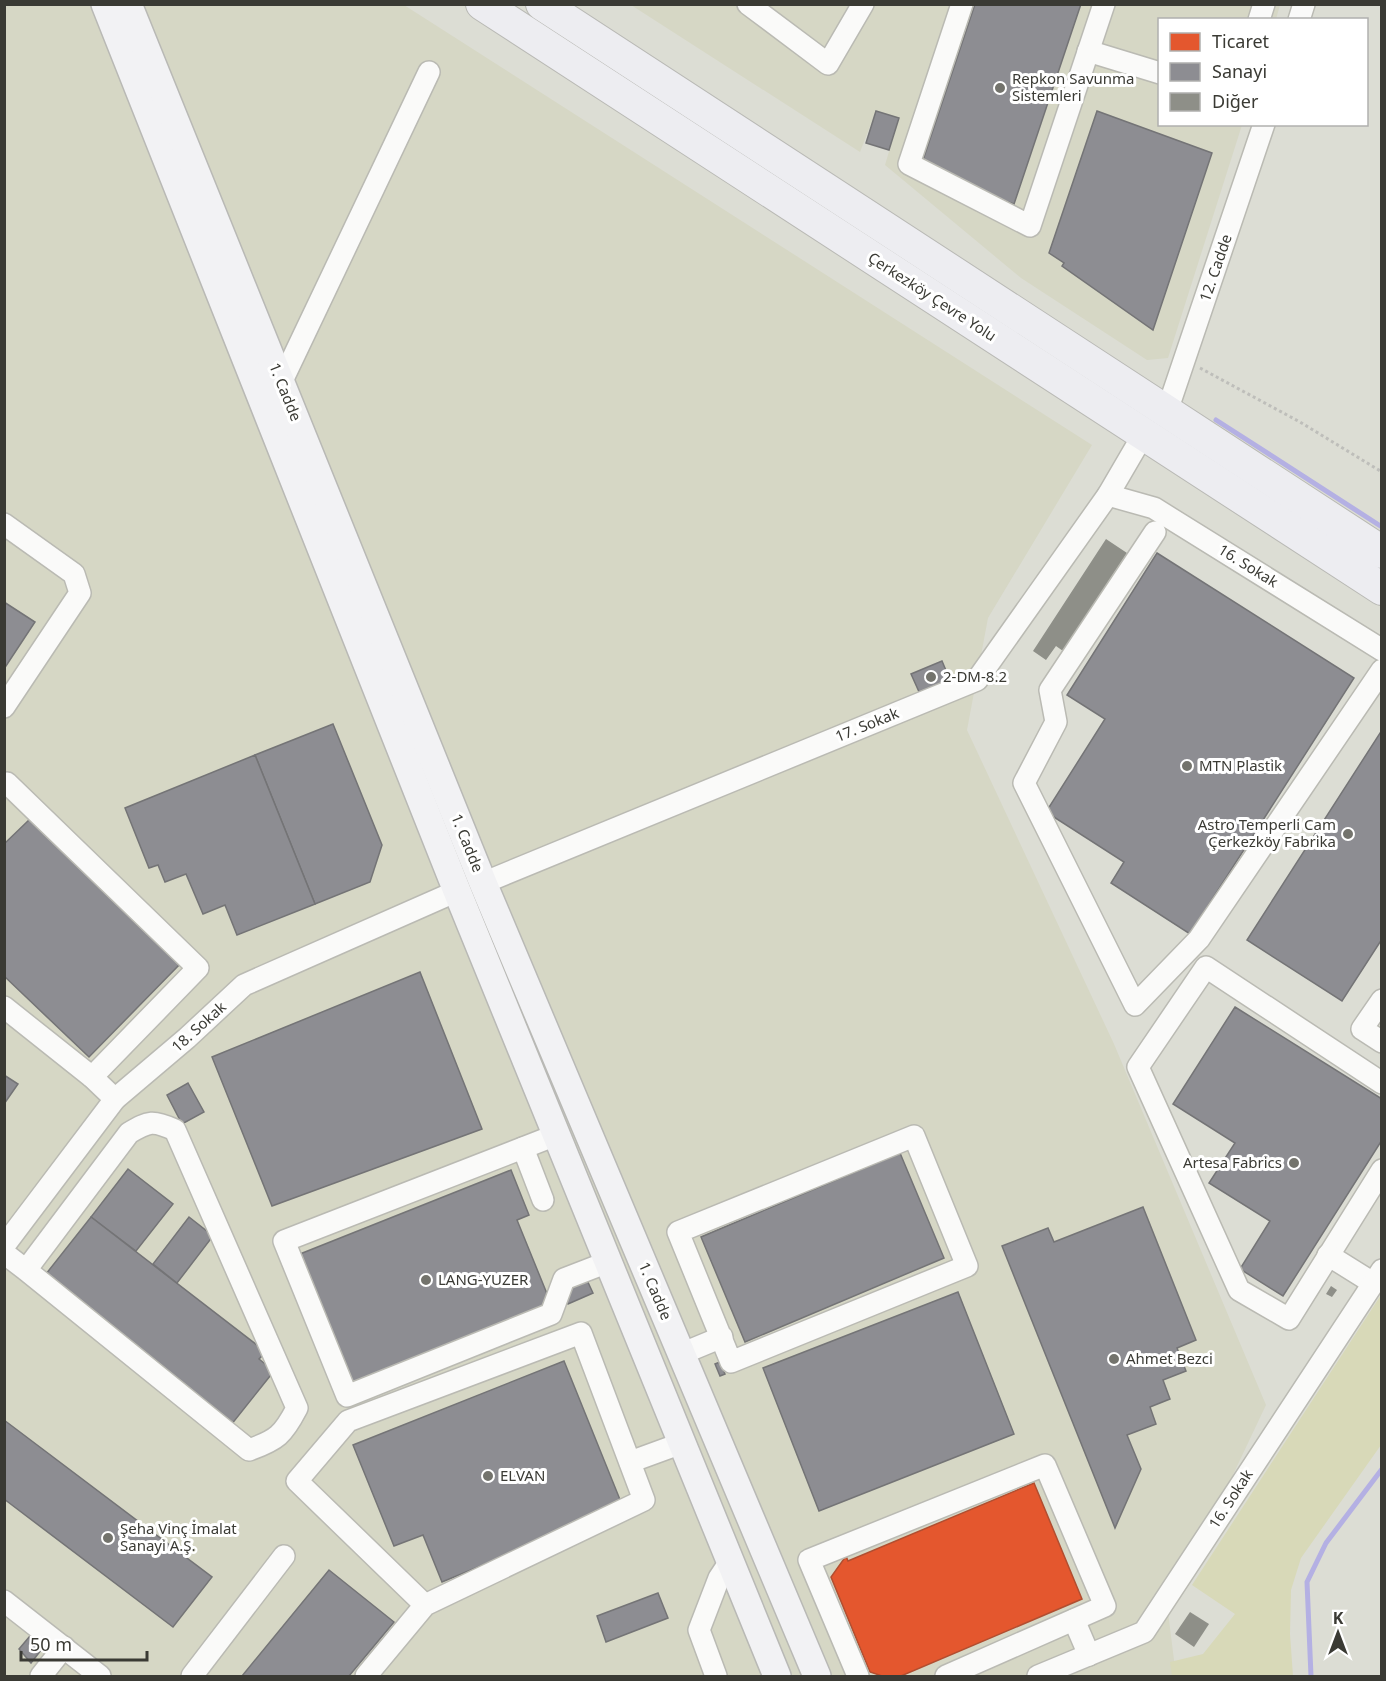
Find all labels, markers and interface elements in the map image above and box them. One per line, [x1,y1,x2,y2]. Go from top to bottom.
legend [1158,18,1368,126]
text: Ticaret [1212,29,1270,53]
text: Sanayi [1212,59,1267,83]
place label: Repkon Savunma Sistemleri [1012,68,1135,105]
marker: Repkon Savunma Sistemleri [993,81,1007,95]
text: Diğer [1212,89,1259,113]
street label: 12. Cadde [1194,231,1236,304]
street label: Çerkezköy Çevre Yolu [864,247,1001,345]
street label: 1. Cadde [265,359,307,424]
street label: 16. Sokak [1215,539,1282,591]
place label: 2-DM-8.2 [943,666,1007,686]
marker: 2-DM-8.2 [924,670,938,684]
street label: 17. Sokak [832,702,901,746]
place label: MTN Plastik [1199,755,1282,775]
marker: MTN Plastik [1180,759,1194,773]
street label: 1. Cadde [447,810,489,875]
place label: Astro Temperli Cam Çerkezköy Fabrika [1198,814,1336,851]
marker: Astro Temperli Cam Çerkezköy Fabrika [1341,827,1355,841]
street label: 18. Sokak [167,996,230,1056]
place label: Artesa Fabrics [1183,1152,1282,1172]
marker: Artesa Fabrics [1287,1156,1301,1170]
street label: 1. Cadde [635,1258,677,1323]
place label: LANG-YUZER [438,1269,529,1289]
marker: LANG-YUZER [419,1273,433,1287]
place label: Ahmet Bezci [1126,1348,1213,1368]
marker: Ahmet Bezci [1107,1352,1121,1366]
place label: ELVAN [500,1465,545,1485]
street label: 16. Sokak [1204,1465,1257,1532]
marker: ELVAN [481,1469,495,1483]
place label: Şeha Vinç İmalat Sanayi A.Ş. [120,1518,237,1555]
marker: Şeha Vinç İmalat Sanayi A.Ş. [101,1531,115,1545]
north arrow [1308,1603,1368,1663]
text: K [1333,1607,1344,1629]
scale bar [21,1624,147,1662]
text: 50 m [30,1632,72,1656]

